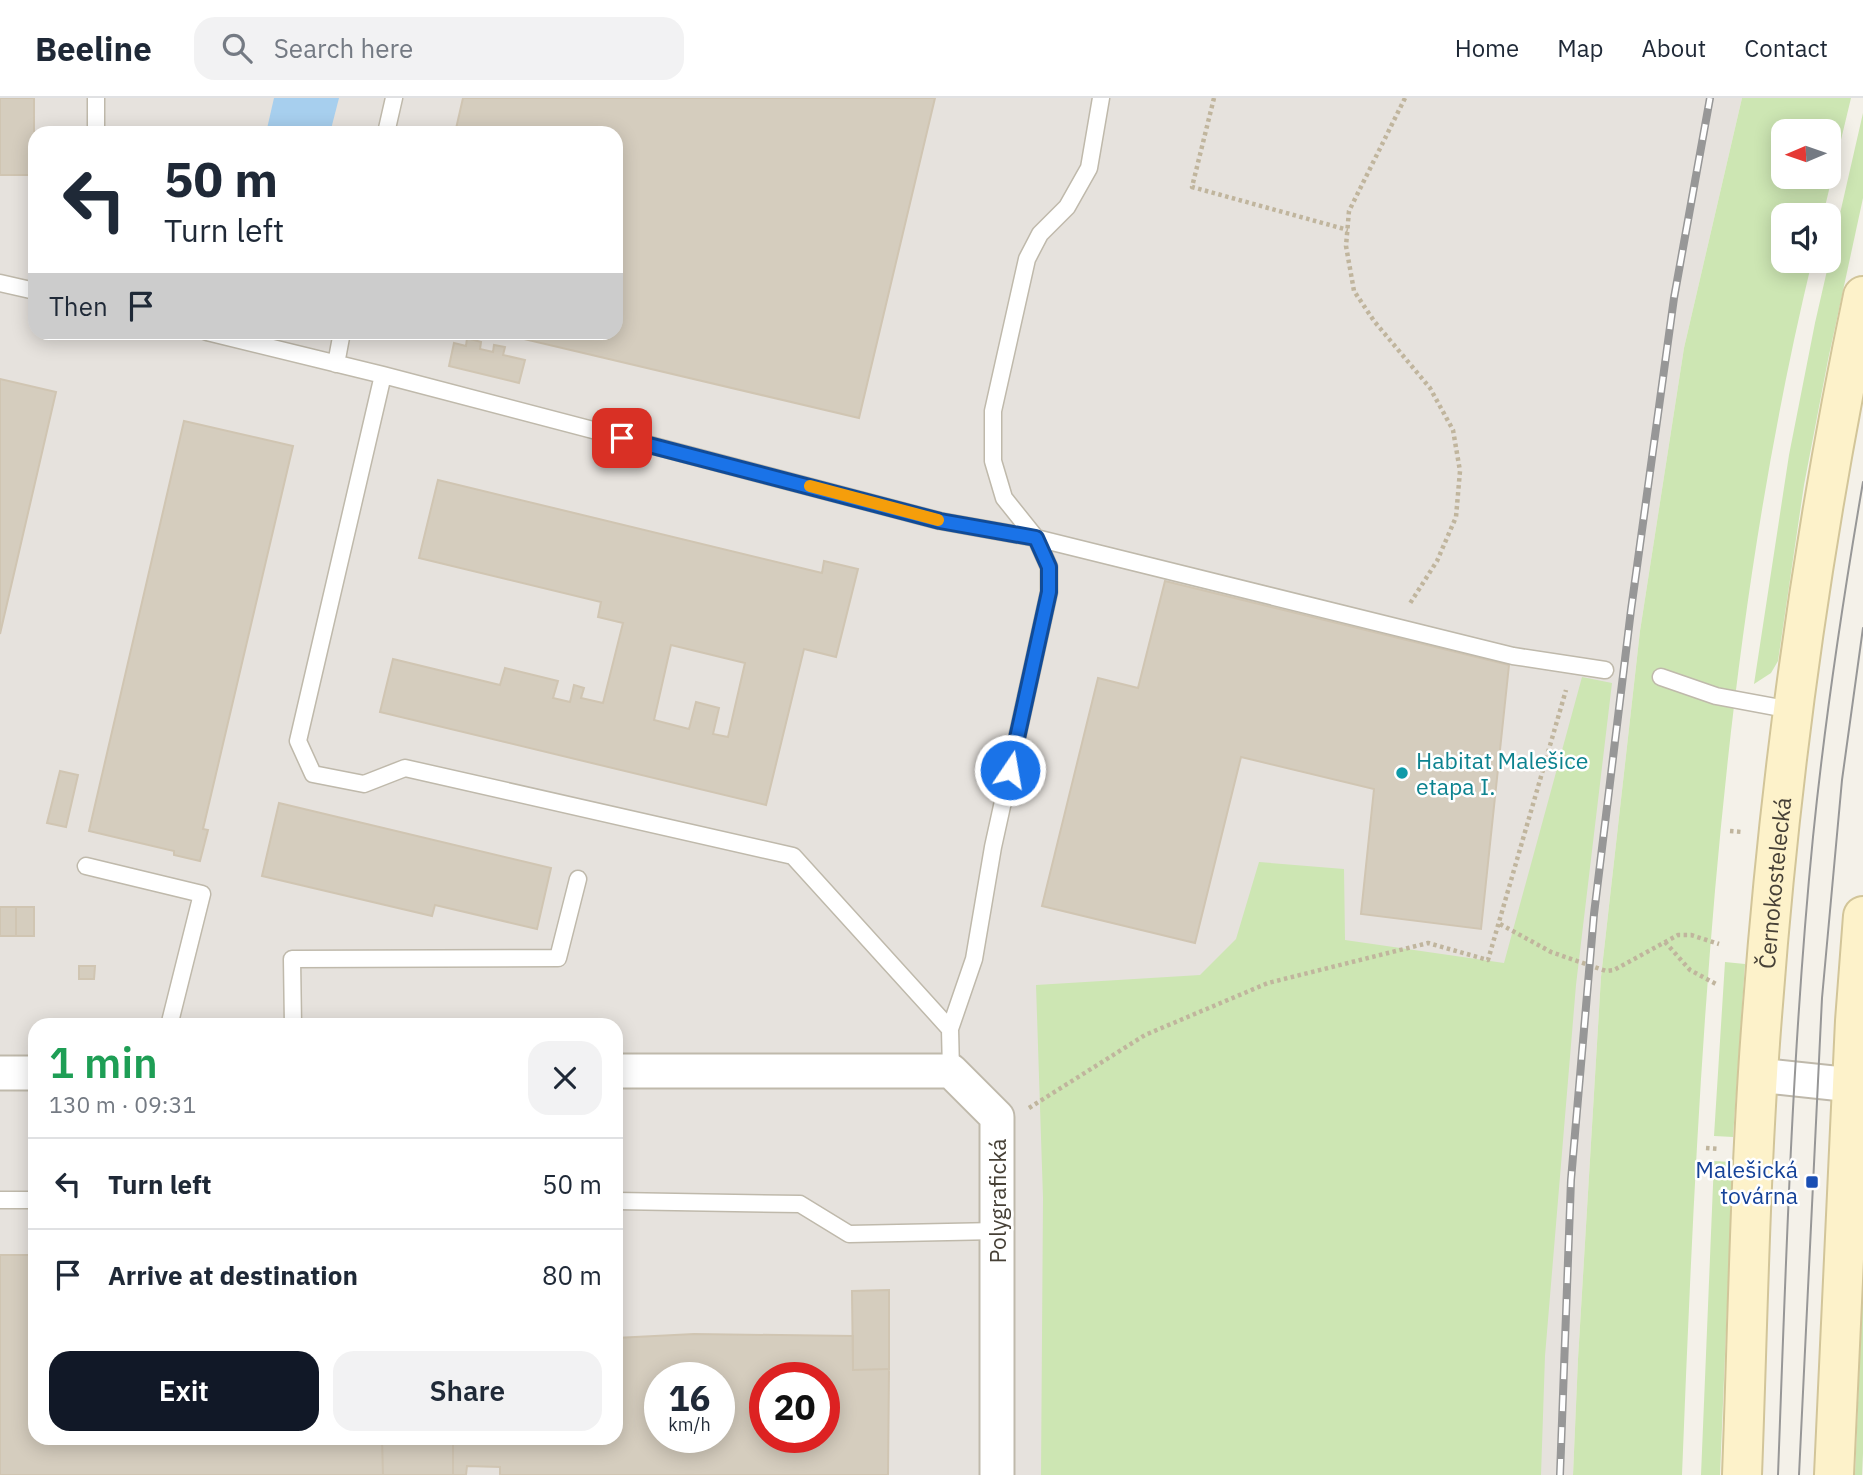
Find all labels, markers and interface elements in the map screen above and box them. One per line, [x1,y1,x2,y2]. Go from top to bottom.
search box [194,17,684,80]
text: Beeline [35,27,152,70]
icon: search [218,29,256,67]
text: Search here [274,31,413,65]
text: Home [1455,32,1519,64]
text: Map [1557,32,1603,64]
text: About [1641,32,1706,64]
text: Contact [1744,32,1828,64]
north arrow [1771,119,1841,189]
map controls [1771,119,1841,273]
text: 50 m [164,147,278,210]
icon: left [49,154,140,245]
button: sound [1771,203,1841,273]
text: Turn left [164,209,284,251]
icon: arrive [122,287,160,325]
text: Then [49,289,108,323]
pin [592,408,652,468]
icon: arrive [603,419,641,457]
position arrow [973,733,1047,807]
place label: Habitat Malešice etapa I. [1416,745,1588,801]
marker: Habitat Malešice etapa I. [1394,765,1410,781]
street label: Černokostelecká [1751,796,1797,970]
text: 1 min [49,1035,158,1090]
button: close [528,1041,602,1115]
text: 130 m · 09:31 [49,1089,196,1119]
street label: Polygrafická [982,1139,1012,1263]
place label: Malešická továrna [1695,1154,1798,1210]
icon: left [49,1165,87,1203]
text: Turn left [108,1167,211,1201]
text: 50 m [542,1167,602,1201]
marker: Malešická továrna [1804,1174,1820,1190]
icon: arrive [49,1256,87,1294]
text: Arrive at destination [108,1258,358,1292]
text: 80 m [542,1258,602,1292]
button: Exit [49,1351,319,1431]
button: Share [333,1351,602,1431]
speed limit sign: 20 [749,1362,840,1453]
text: 16 [668,1375,711,1421]
text: km/h [668,1413,711,1436]

